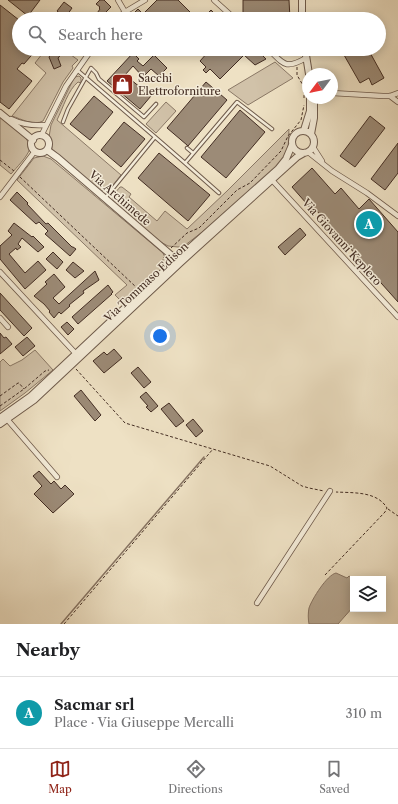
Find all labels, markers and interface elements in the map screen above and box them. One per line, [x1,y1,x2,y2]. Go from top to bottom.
search box [12,12,386,56]
icon: search [26,23,48,45]
text: Search here [58,25,143,44]
north arrow [302,68,338,104]
shop icon: Sacchi Elettroforniture [110,71,136,97]
place label: Sacchi Elettroforniture [138,71,221,98]
street label: Via Archimede [85,167,154,229]
street label: Via Giovanni Keplero [299,195,385,288]
pin: A [356,209,382,239]
street label: Via Tommaso Edison [100,239,191,325]
your location [150,326,170,346]
map controls [350,576,386,612]
button: layers [350,576,386,612]
text: Nearby [16,640,80,660]
text: Sacmar srl [54,695,135,714]
text: A [24,705,34,721]
text: 310 m [346,705,382,721]
text: Place · Via Giuseppe Mercalli [54,714,234,730]
tab: Map [48,758,72,796]
tab: Directions [168,758,223,796]
tab: Saved [319,758,350,796]

